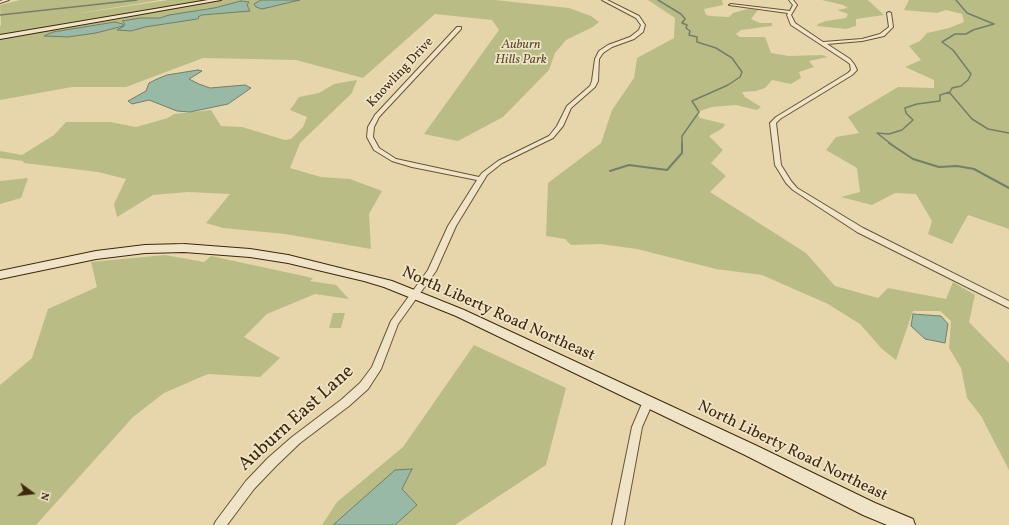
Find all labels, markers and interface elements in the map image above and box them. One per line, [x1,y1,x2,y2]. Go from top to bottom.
street label: Knowling Drive [365,35,437,111]
park label: Auburn Hills Park [495,38,547,69]
street label: North Liberty Road Northeast [398,264,598,366]
street label: Auburn East Lane [234,361,360,477]
street label: North Liberty Road Northeast [694,397,890,507]
north arrow [12,473,52,513]
text: N [36,490,52,502]

